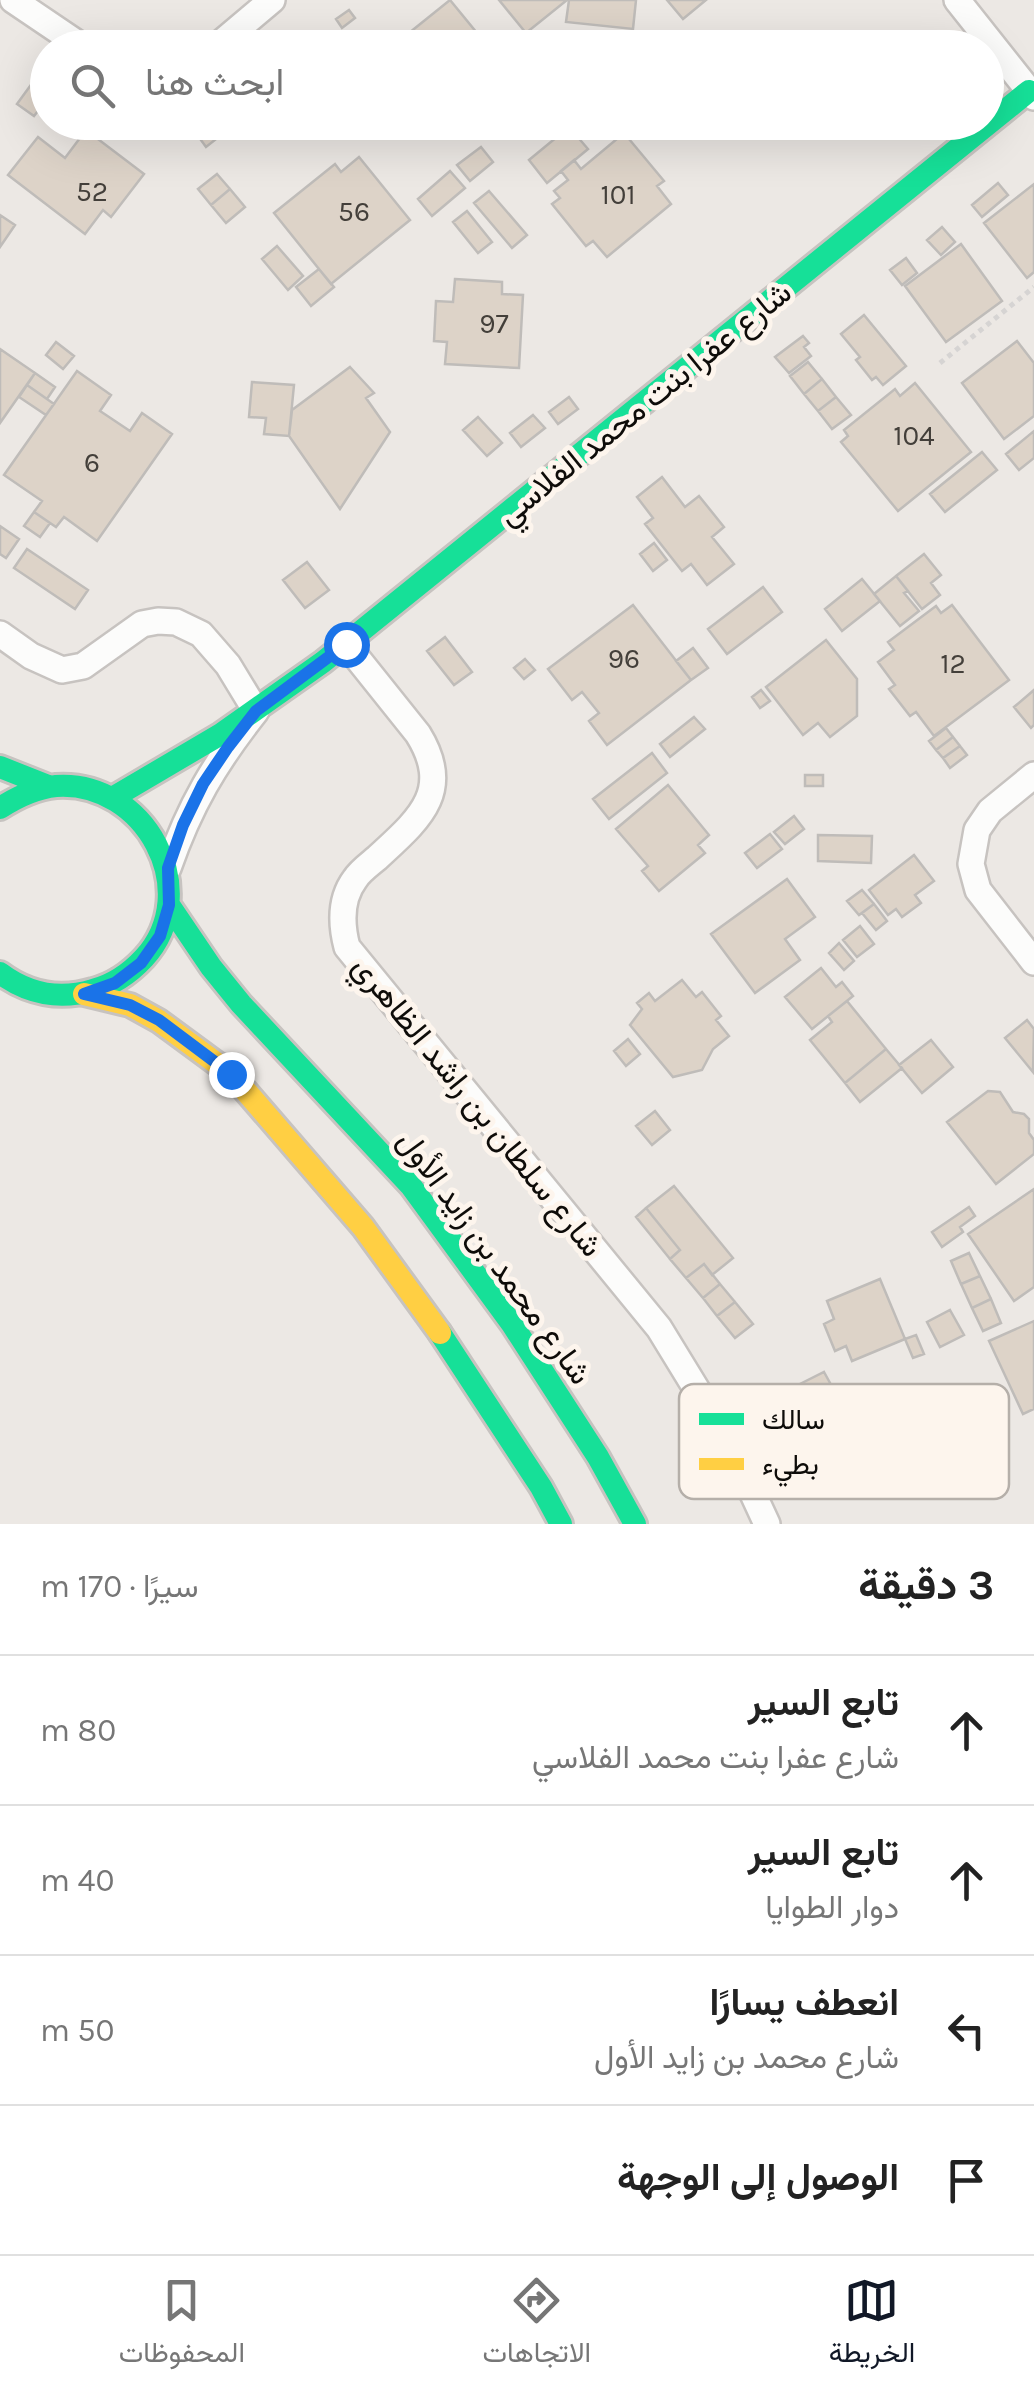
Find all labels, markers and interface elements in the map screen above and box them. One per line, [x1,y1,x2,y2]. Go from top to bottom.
search box [30,30,1004,140]
icon: search [65,58,120,113]
text: ابحث هنا [145,60,284,105]
house number: 52 [76,175,108,208]
house number: 101 [600,178,636,211]
house number: 56 [338,195,370,228]
street label: شارع عفرا بنت محمد الفلاسي [490,274,803,539]
house number: 97 [479,307,509,340]
house number: 104 [893,419,935,452]
house number: 6 [84,446,100,479]
route start [324,622,370,668]
house number: 96 [608,642,640,675]
house number: 12 [940,647,966,680]
street label: شارع سلطان بن راشد الظاهري [339,948,610,1269]
route end [209,1052,255,1098]
street label: شارع محمد بن زايد الأول [388,1123,599,1393]
legend [679,1384,1009,1499]
text: سالك [762,1403,825,1436]
text: بطيء [762,1448,819,1487]
text: 3 دقيقة [858,1560,994,1610]
text: سيرًا · 170 m [40,1568,199,1605]
text: تابع السير [748,1680,899,1725]
icon: ahead [939,1703,994,1758]
text: 80 m [40,1712,116,1749]
text: شارع عفرا بنت محمد الفلاسي [532,1739,899,1776]
text: تابع السير [748,1830,899,1875]
icon: ahead [939,1853,994,1908]
text: 40 m [40,1862,114,1899]
text: دوار الطوايا [765,1889,899,1926]
text: انعطف يسارًا [710,1980,899,2025]
icon: left [939,2003,994,2058]
text: 50 m [40,2012,115,2049]
text: شارع محمد بن زايد الأول [594,2039,899,2076]
icon: arrive [939,2153,994,2208]
text: الوصول إلى الوجهة [617,2155,899,2200]
tab: المحفوظات [119,2273,245,2377]
tab: الاتجاهات [482,2273,591,2377]
tab: الخريطة [829,2273,915,2377]

